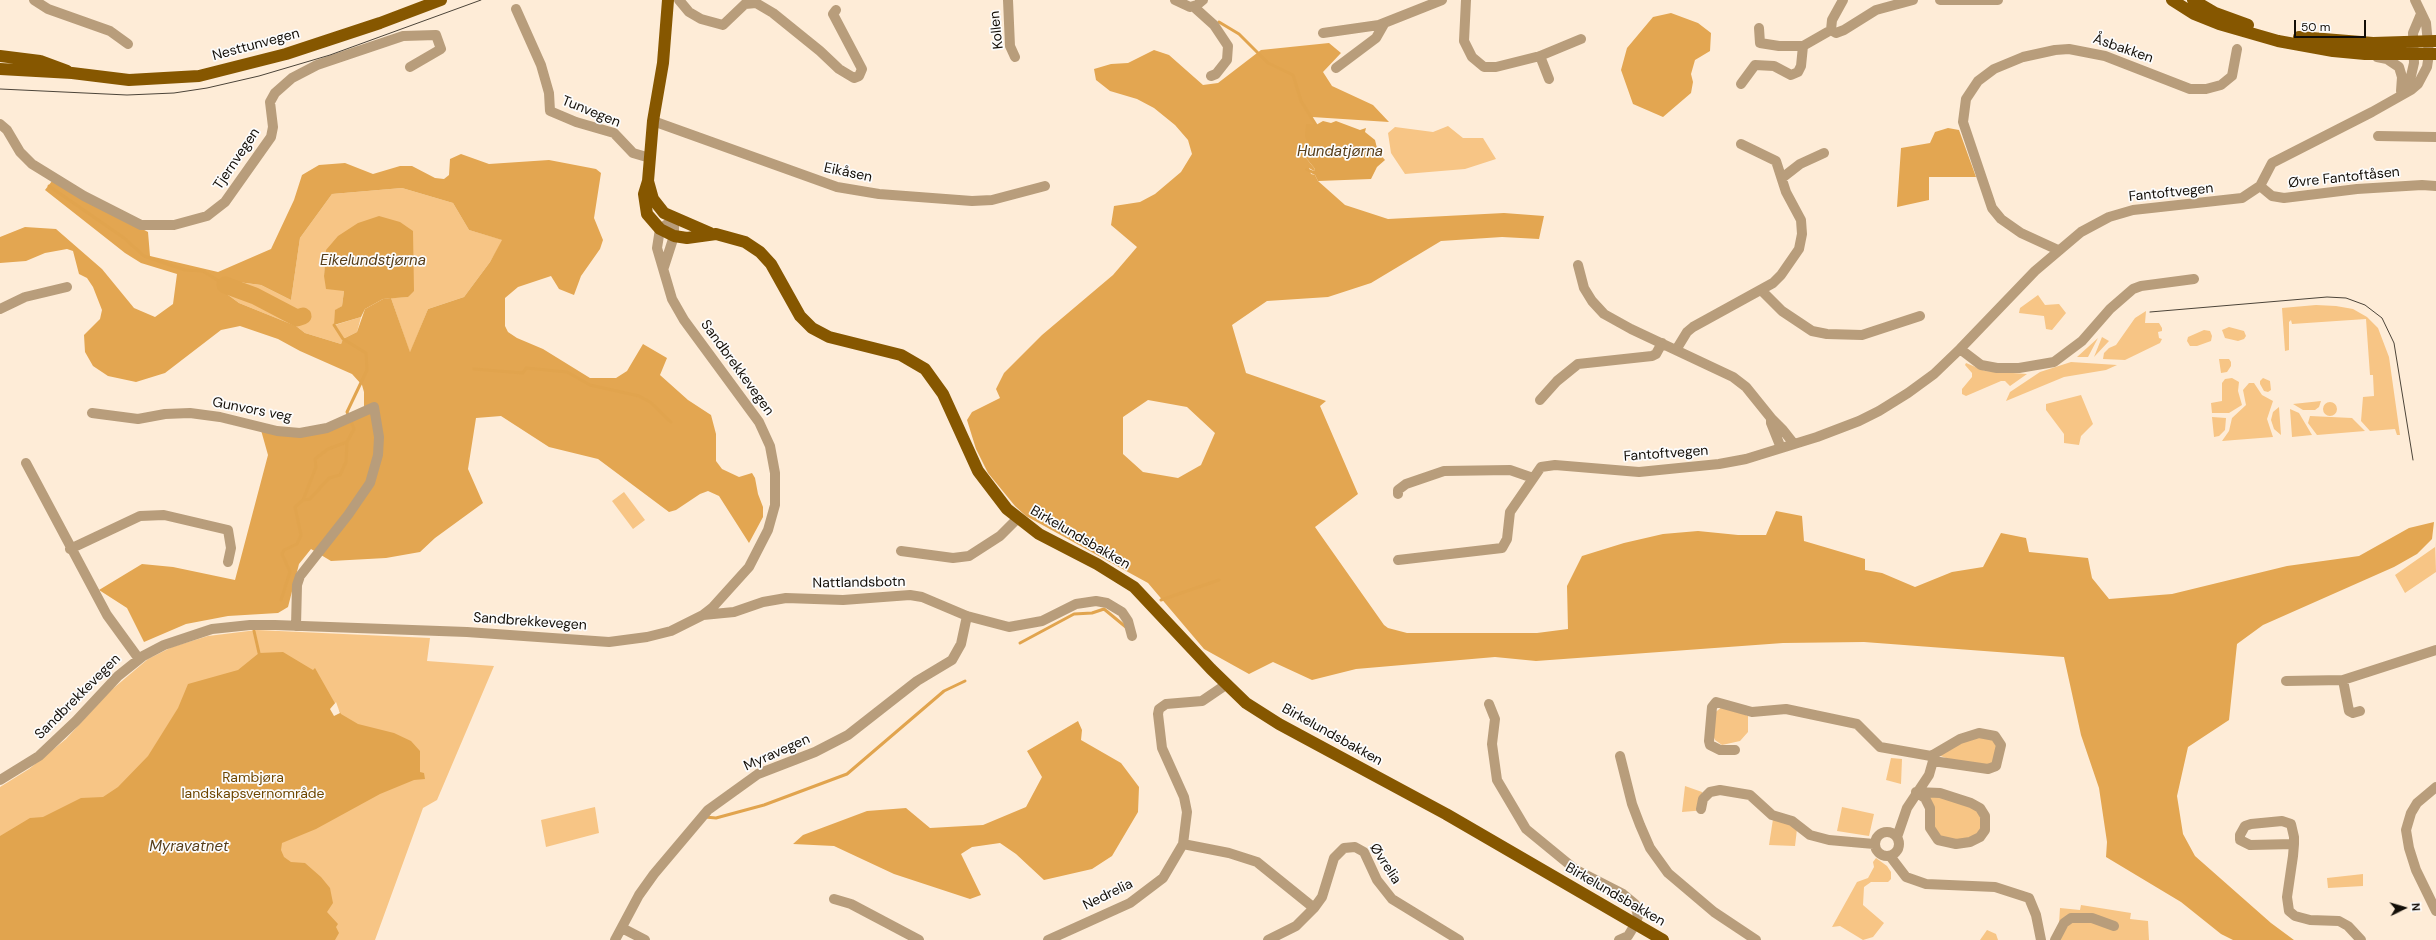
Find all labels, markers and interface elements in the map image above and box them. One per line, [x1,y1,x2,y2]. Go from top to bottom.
street label: Kollen [987,10,1007,50]
scale bar [2296,12,2368,38]
text: 50 m [2301,19,2330,35]
street label: Nesttunvegen [211,25,301,65]
street label: Åsbakken [2091,31,2155,67]
street label: Tunvegen [559,93,623,131]
street label: Tjernvegen [210,125,264,193]
water label: Hundatjørna [1297,143,1383,161]
street label: Eikåsen [822,160,874,186]
street label: Øvre Fantoftåsen [2287,164,2401,192]
street label: Fantoftvegen [2128,180,2214,206]
water label: Eikelundstjørna [320,252,426,270]
street label: Sandbrekkevegen [697,317,777,419]
street label: Gunvors veg [211,394,293,426]
street label: Fantoftvegen [1623,443,1709,465]
street label: Birkelundsbakken [1027,503,1133,573]
street label: Nattlandsbotn [812,574,906,592]
street label: Sandbrekkevegen [473,610,587,634]
street label: Sandbrekkevegen [32,651,124,743]
street label: Birkelundsbakken [1279,700,1385,770]
street label: Myravegen [741,731,813,775]
park label: Rambjøra landskapsvernområde [181,770,325,802]
water label: Myravatnet [149,838,229,856]
street label: Øvrelia [1366,840,1404,888]
street label: Birkelundsbakken [1562,860,1668,930]
street label: Nedrelia [1080,876,1136,914]
north arrow [2384,888,2424,928]
text: N [2409,902,2423,912]

